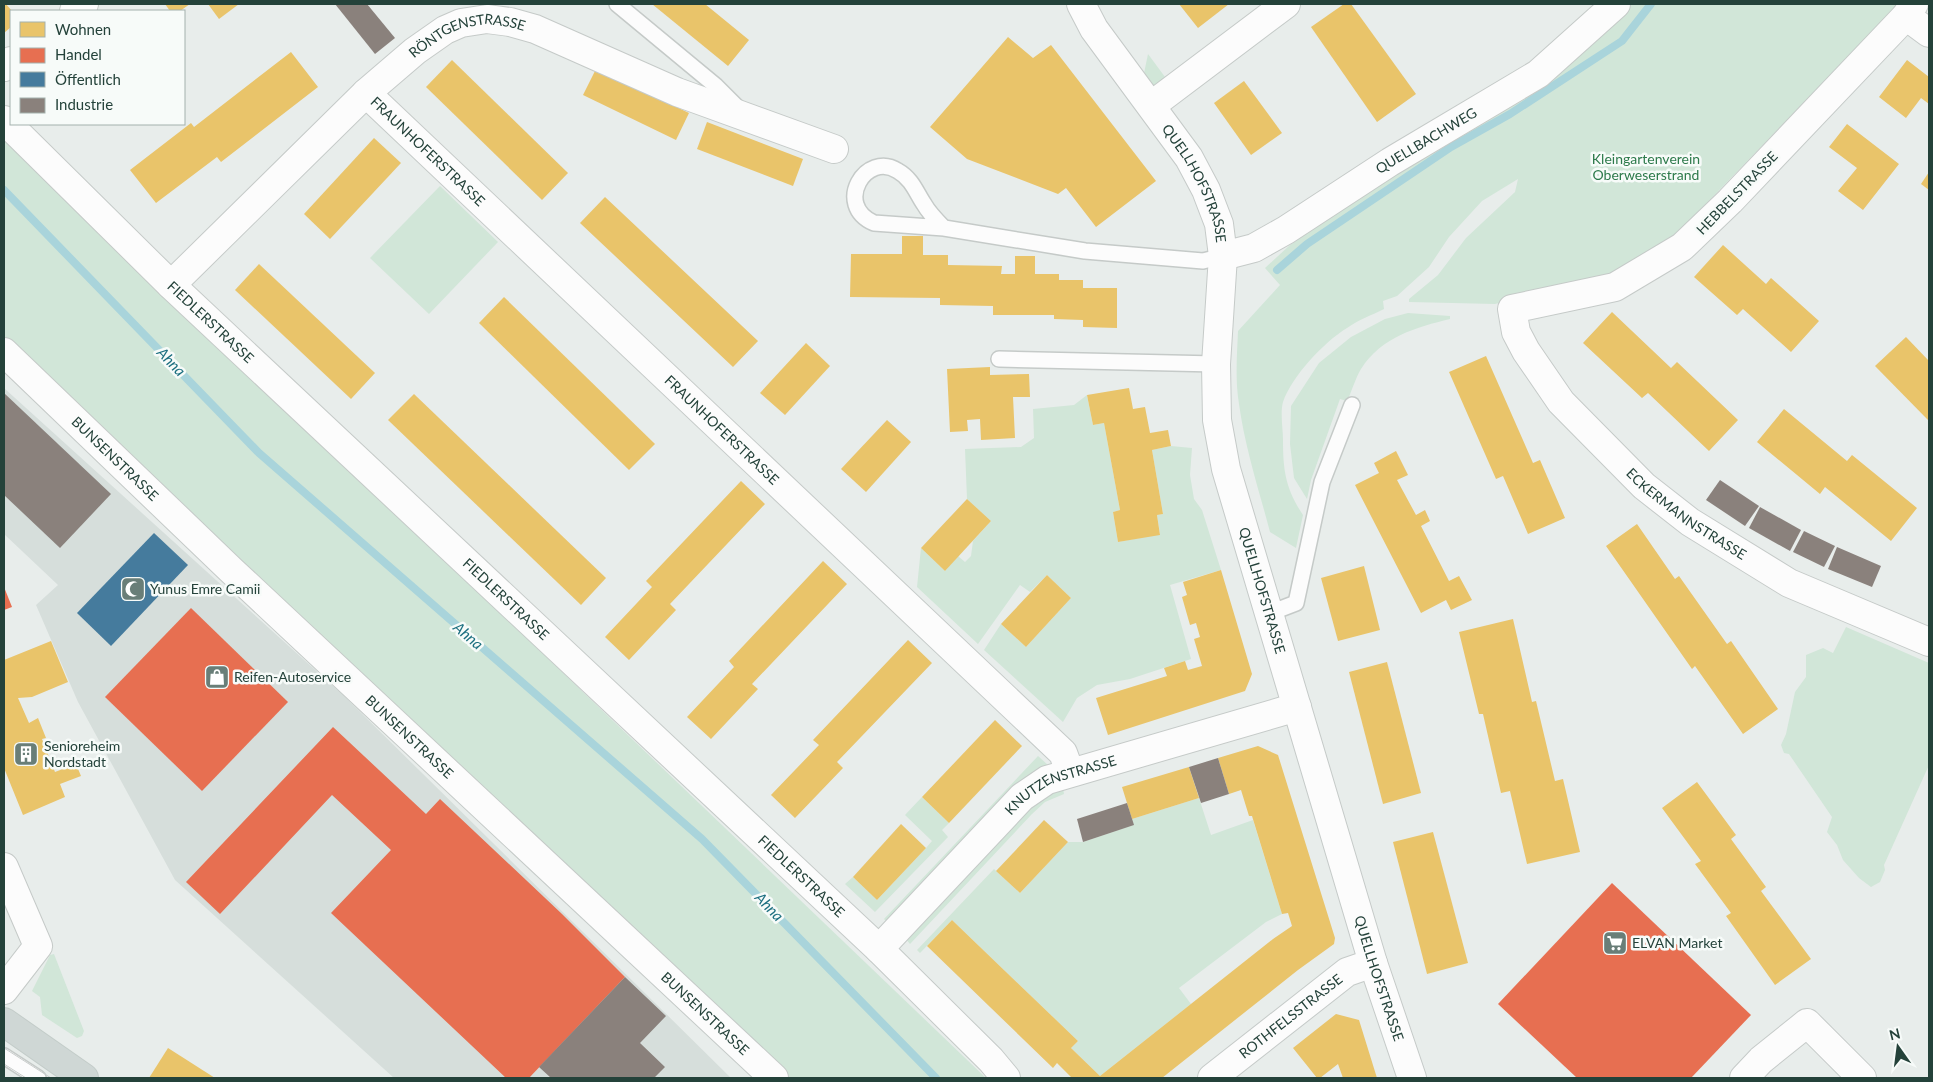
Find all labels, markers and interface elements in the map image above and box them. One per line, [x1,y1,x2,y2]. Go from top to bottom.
legend [10,10,185,125]
street label: RÖNTGENSTRASSE [405,10,528,61]
text: Wohnen [55,20,111,38]
text: Handel [55,45,102,63]
text: Öffentlich [55,70,121,88]
street label: FRAUNHOFERSTRASSE [367,93,489,209]
text: Industrie [55,95,113,113]
street label: QUELLBACHWEG [1372,103,1480,177]
street label: QUELLHOFSTRASSE [1159,121,1230,243]
street label: HEBBELSTRASSE [1692,147,1781,238]
park label: Kleingartenverein Oberweserstrand [1592,150,1700,183]
street label: FIEDLERSTRASSE [164,277,258,366]
water label: Ahna [153,342,190,380]
street label: FRAUNHOFERSTRASSE [661,371,783,488]
street label: BUNSENSTRASSE [68,413,162,504]
street label: ECKERMANNSTRASSE [1623,464,1750,563]
street label: QUELLHOFSTRASSE [1236,525,1289,656]
street label: FIEDLERSTRASSE [460,554,553,643]
mosque icon: Yunus Emre Camii [120,576,146,602]
place label: Yunus Emre Camii [150,580,260,597]
water label: Ahna [450,617,487,653]
shop icon: Reifen-Autoservice [204,664,230,690]
place label: Reifen-Autoservice [234,668,351,685]
street label: BUNSENSTRASSE [362,691,457,782]
place label: Senioreheim Nordstadt [44,737,120,770]
building icon: Senioreheim Nordstadt [13,741,39,767]
street label: KNUTZENSTRASSE [1001,751,1118,818]
street label: FIEDLERSTRASSE [755,831,848,920]
water label: Ahna [751,887,788,925]
street label: QUELLHOFSTRASSE [1351,913,1408,1043]
supermarket icon: ELVAN Market [1602,930,1628,956]
place label: ELVAN Market [1632,934,1722,951]
street label: BUNSENSTRASSE [658,968,753,1058]
street label: ROTHFELSSTRASSE [1235,970,1345,1062]
north arrow [1873,1022,1923,1072]
text: N [1887,1024,1902,1043]

